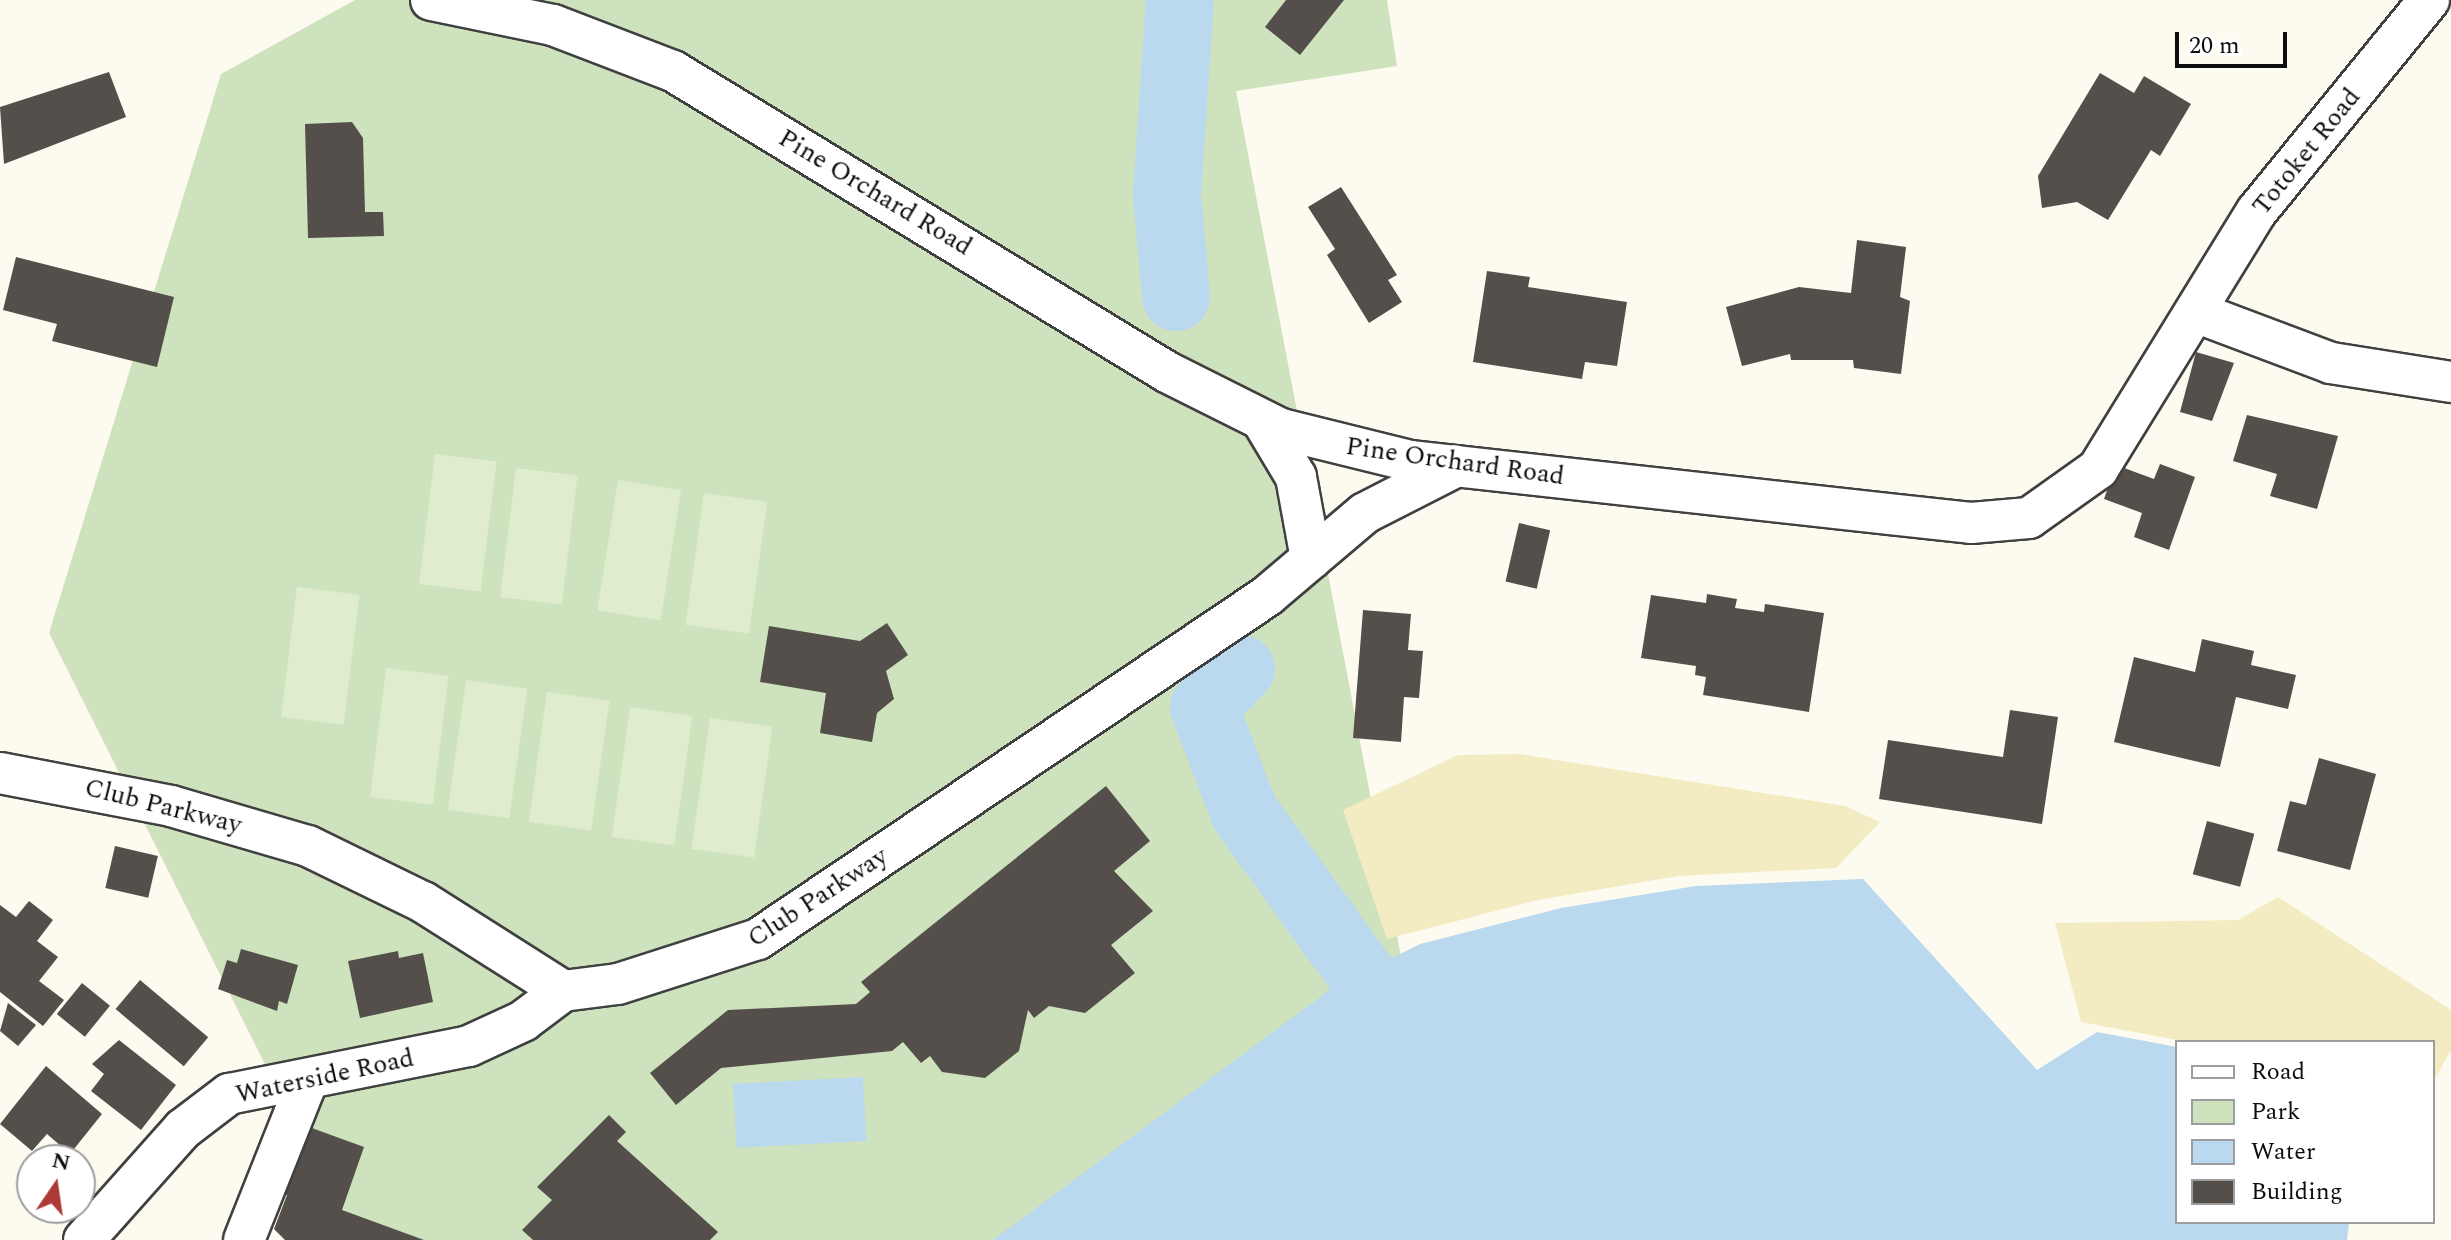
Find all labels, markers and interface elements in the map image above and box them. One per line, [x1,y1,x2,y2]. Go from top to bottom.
scale bar [2179,16,2291,66]
text: 20 m [2189,28,2240,64]
street label: Totoket Road [2246,82,2368,222]
street label: Pine Orchard Road [773,123,977,263]
street label: Pine Orchard Road [1344,431,1566,493]
street label: Club Parkway [81,772,245,842]
street label: Club Parkway [742,841,894,955]
legend [2175,1040,2435,1224]
street label: Waterside Road [233,1043,417,1111]
text: Road [2251,1054,2305,1090]
text: Park [2251,1094,2301,1130]
text: Water [2251,1134,2315,1170]
north arrow [16,1144,96,1224]
text: N [49,1144,74,1180]
text: Building [2251,1174,2343,1210]

